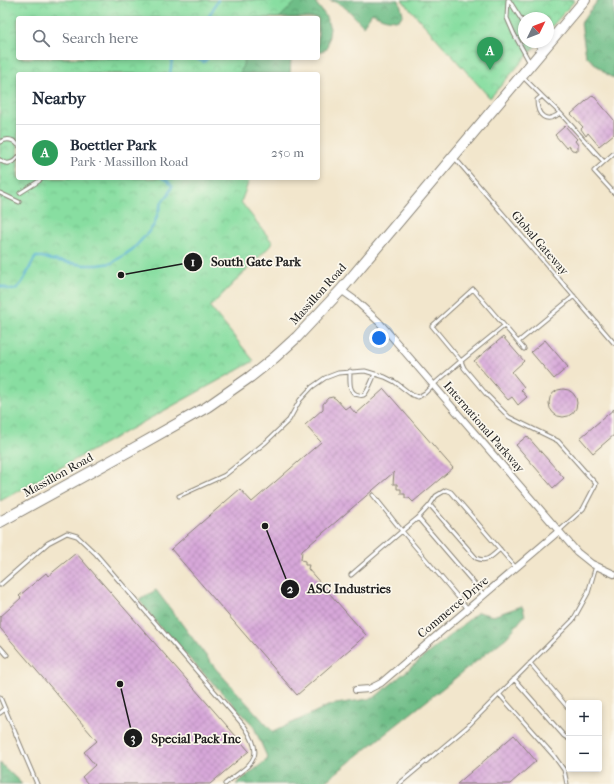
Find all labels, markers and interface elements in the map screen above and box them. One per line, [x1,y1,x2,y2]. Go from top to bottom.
north arrow [518,12,554,48]
search box [16,16,320,60]
icon: search [30,27,52,49]
text: Search here [62,29,138,47]
pin: A [477,37,503,70]
text: Nearby [32,88,86,108]
text: Boettler Park [70,136,156,154]
text: A [41,145,49,160]
text: 250 m [271,145,304,160]
text: Park · Massillon Road [70,154,188,169]
street label: Global Gateway [508,208,572,278]
callout: South Gate Park [183,249,309,274]
text: South Gate Park [211,254,302,269]
text: 1 [191,255,195,269]
street label: Massillon Road [287,260,350,328]
your location [369,328,389,348]
street label: International Parkway [441,379,528,476]
street label: Massillon Road [21,450,96,500]
street label: Commerce Drive [415,573,491,641]
callout: ASC Industries [280,576,399,601]
text: ASC Industries [306,581,391,596]
text: 2 [287,582,294,596]
map controls [566,700,602,772]
button: + [566,700,602,736]
callout: Special Pack Inc [123,726,248,751]
text: 3 [131,731,136,746]
text: Special Pack Inc [151,731,241,747]
button: − [566,736,602,772]

